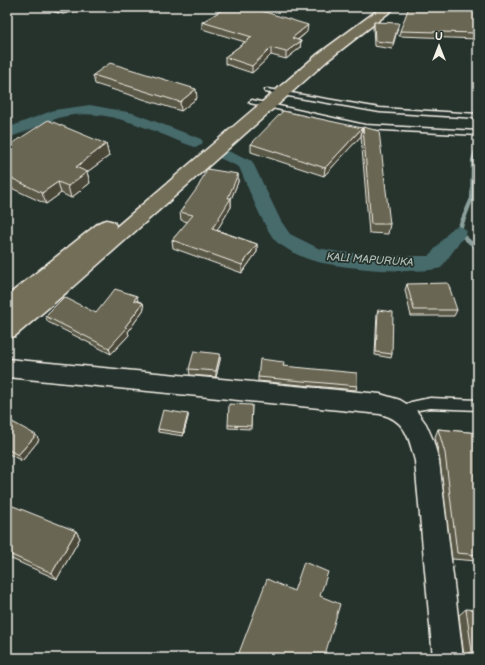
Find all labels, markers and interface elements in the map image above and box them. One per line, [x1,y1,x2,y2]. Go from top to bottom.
north arrow [419,26,459,66]
text: U [435,30,443,43]
water label: KALI MAPURUKA [326,250,414,269]

